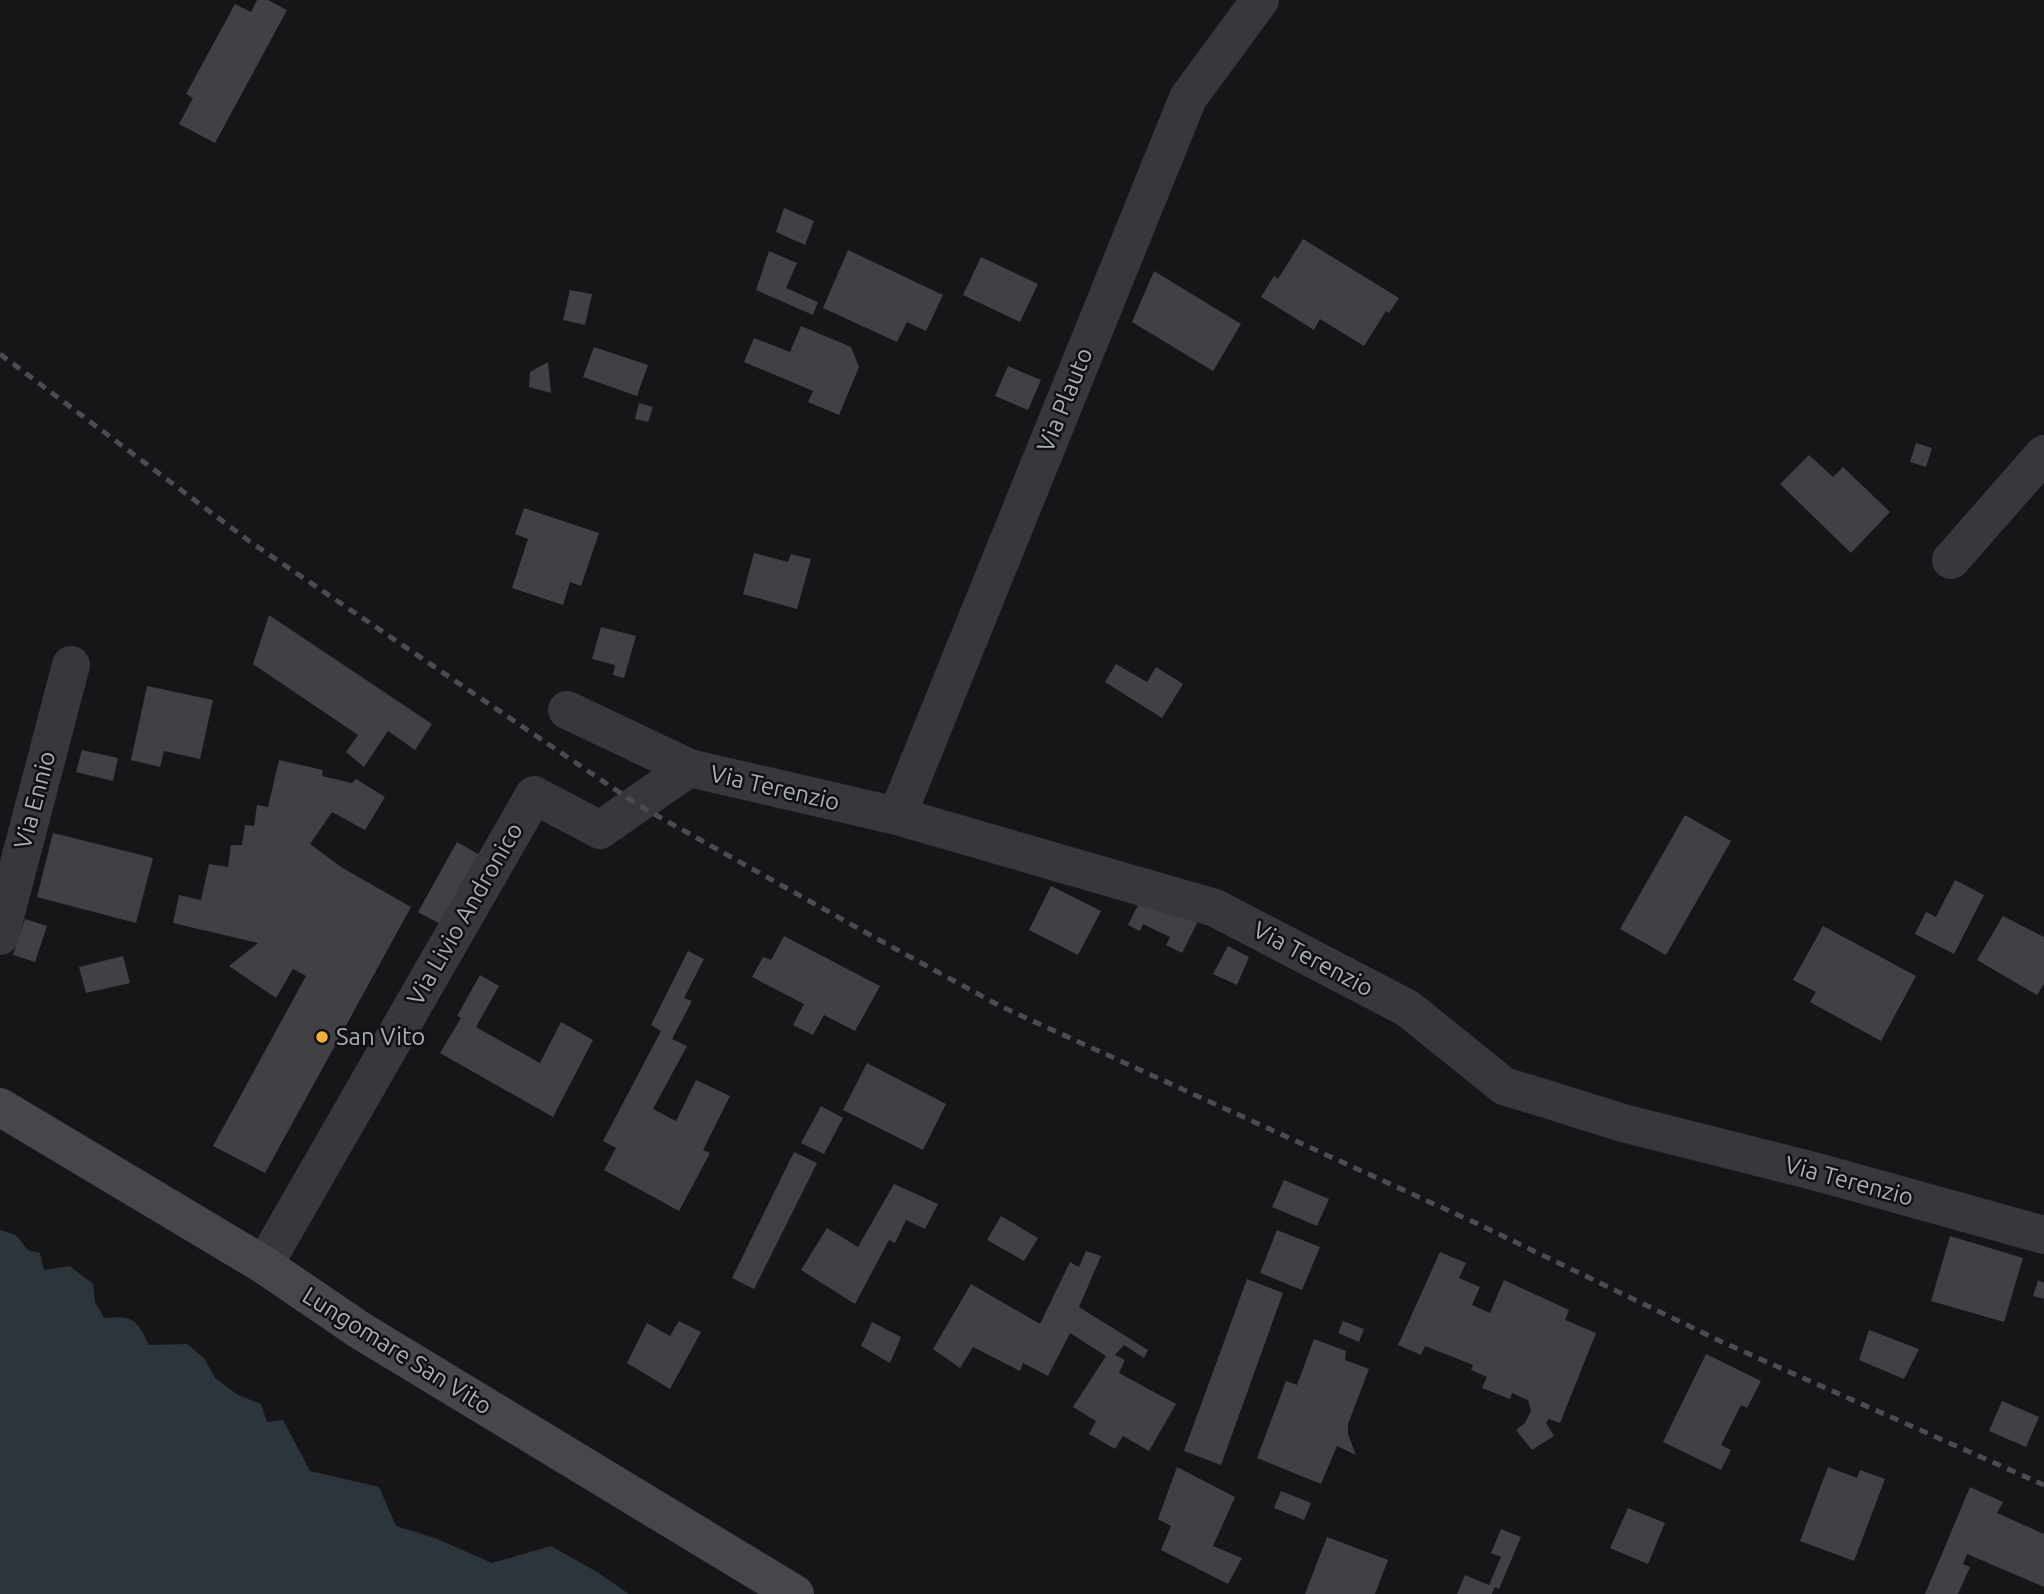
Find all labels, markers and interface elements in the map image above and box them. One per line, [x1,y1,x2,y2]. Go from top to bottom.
street label: Via Plauto [1031,344,1098,456]
street label: Via Ennio [8,748,61,852]
street label: Via Terenzio [708,760,842,816]
street label: Via Livio Andronico [401,818,528,1010]
street label: Via Terenzio [1249,916,1378,1001]
place label: San Vito [336,1023,425,1050]
marker: San Vito [314,1029,330,1045]
street label: Via Terenzio [1782,1150,1916,1211]
street label: Lungomare San Vito [298,1281,497,1420]

